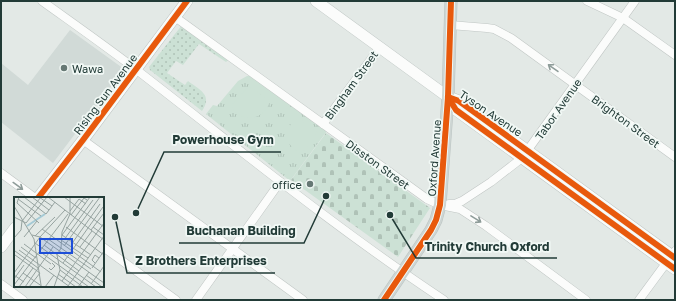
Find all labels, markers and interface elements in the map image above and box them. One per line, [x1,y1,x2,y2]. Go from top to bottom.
street label: Bingham Street [322,48,380,122]
street label: Rising Sun Avenue [70,51,140,137]
place label: Wawa [72,62,103,75]
marker: Wawa [59,63,69,73]
one-way arrow [548,64,559,72]
street label: Tabor Avenue [532,76,584,142]
street label: Tyson Avenue [457,87,525,139]
street label: Brighton Street [589,92,663,150]
street label: Oxford Avenue [425,119,443,197]
callout: Powerhouse Gym [164,128,281,152]
text: Powerhouse Gym [172,132,274,147]
street label: Disston Street [344,137,412,191]
place label: office [272,178,302,191]
marker: office [305,179,315,189]
one-way arrow [12,182,23,190]
inset map [14,197,104,287]
one-way arrow [470,215,481,223]
callout: Buchanan Building [179,219,304,243]
text: Buchanan Building [186,223,296,238]
callout: Trinity Church Oxford [416,234,557,258]
text: Trinity Church Oxford [424,239,550,254]
callout: Z Brothers Enterprises [127,249,275,273]
text: Z Brothers Enterprises [135,253,267,268]

